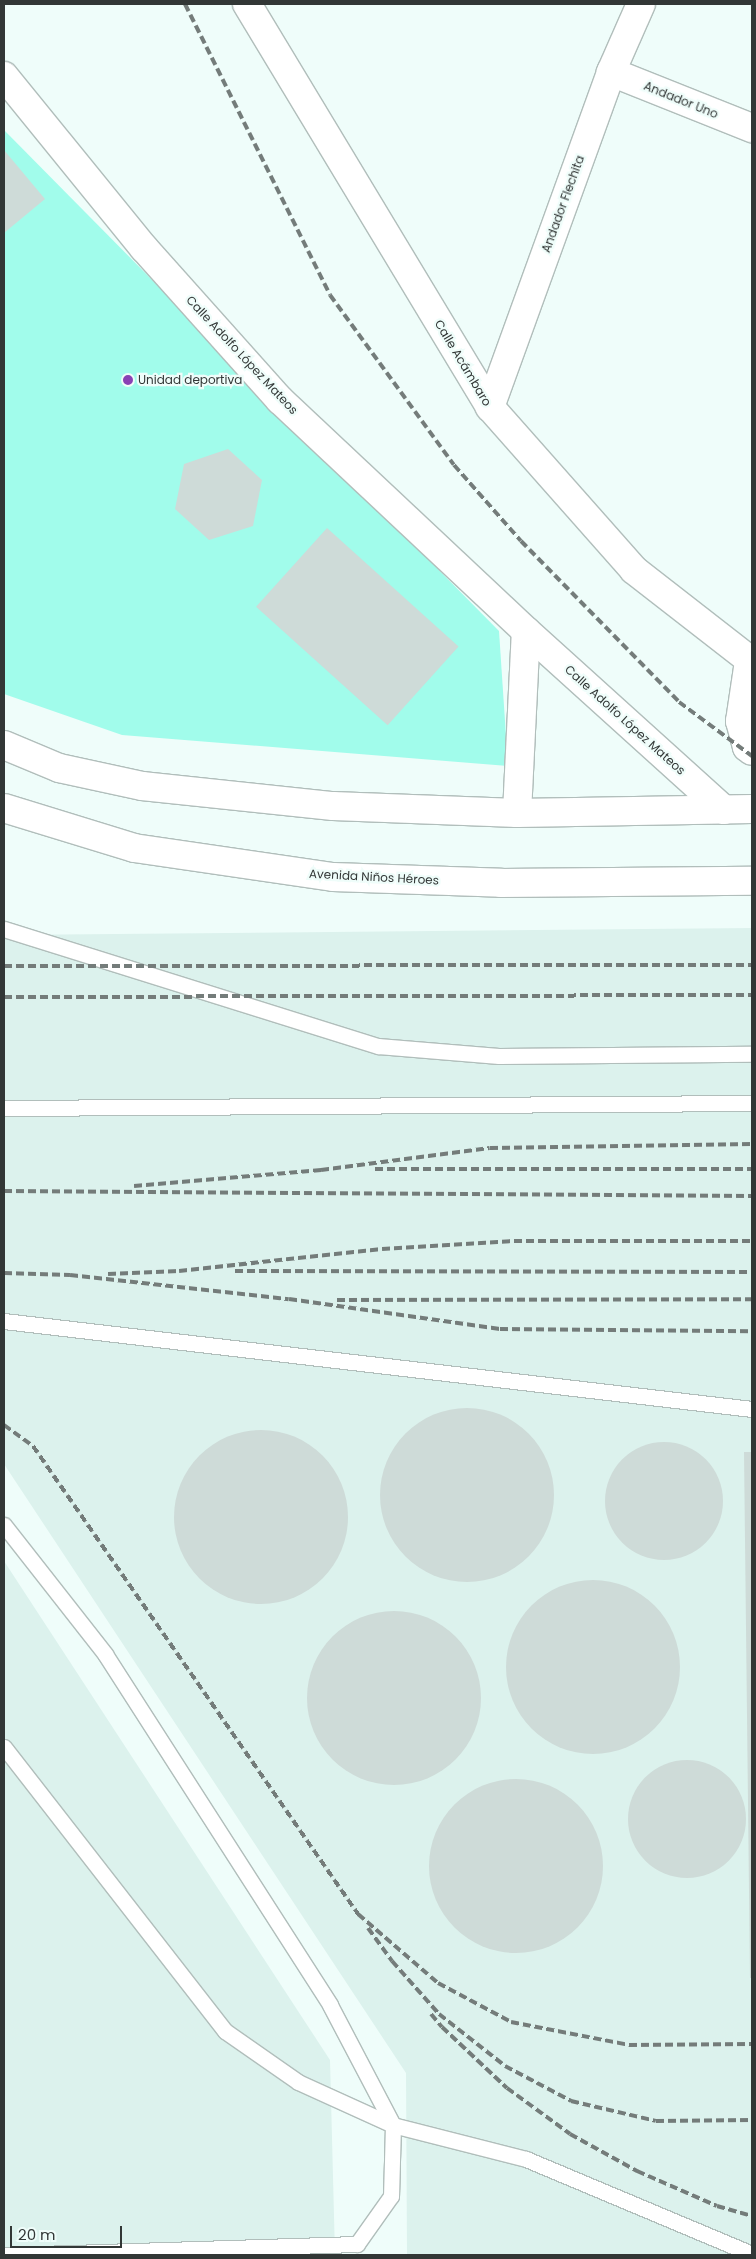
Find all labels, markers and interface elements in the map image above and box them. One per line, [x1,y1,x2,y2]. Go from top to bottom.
street label: Andador Uno [642,79,720,121]
street label: Andador Flechita [539,153,587,255]
street label: Calle Adolfo López Mateos [183,293,301,417]
street label: Calle Acámbaro [432,317,494,409]
place label: Unidad deportiva [138,373,242,387]
marker: Unidad deportiva [122,374,134,386]
street label: Calle Adolfo López Mateos [562,662,688,778]
street label: Avenida Niños Héroes [309,866,439,888]
scale bar [12,2216,125,2248]
text: 20 m [18,2224,56,2245]

